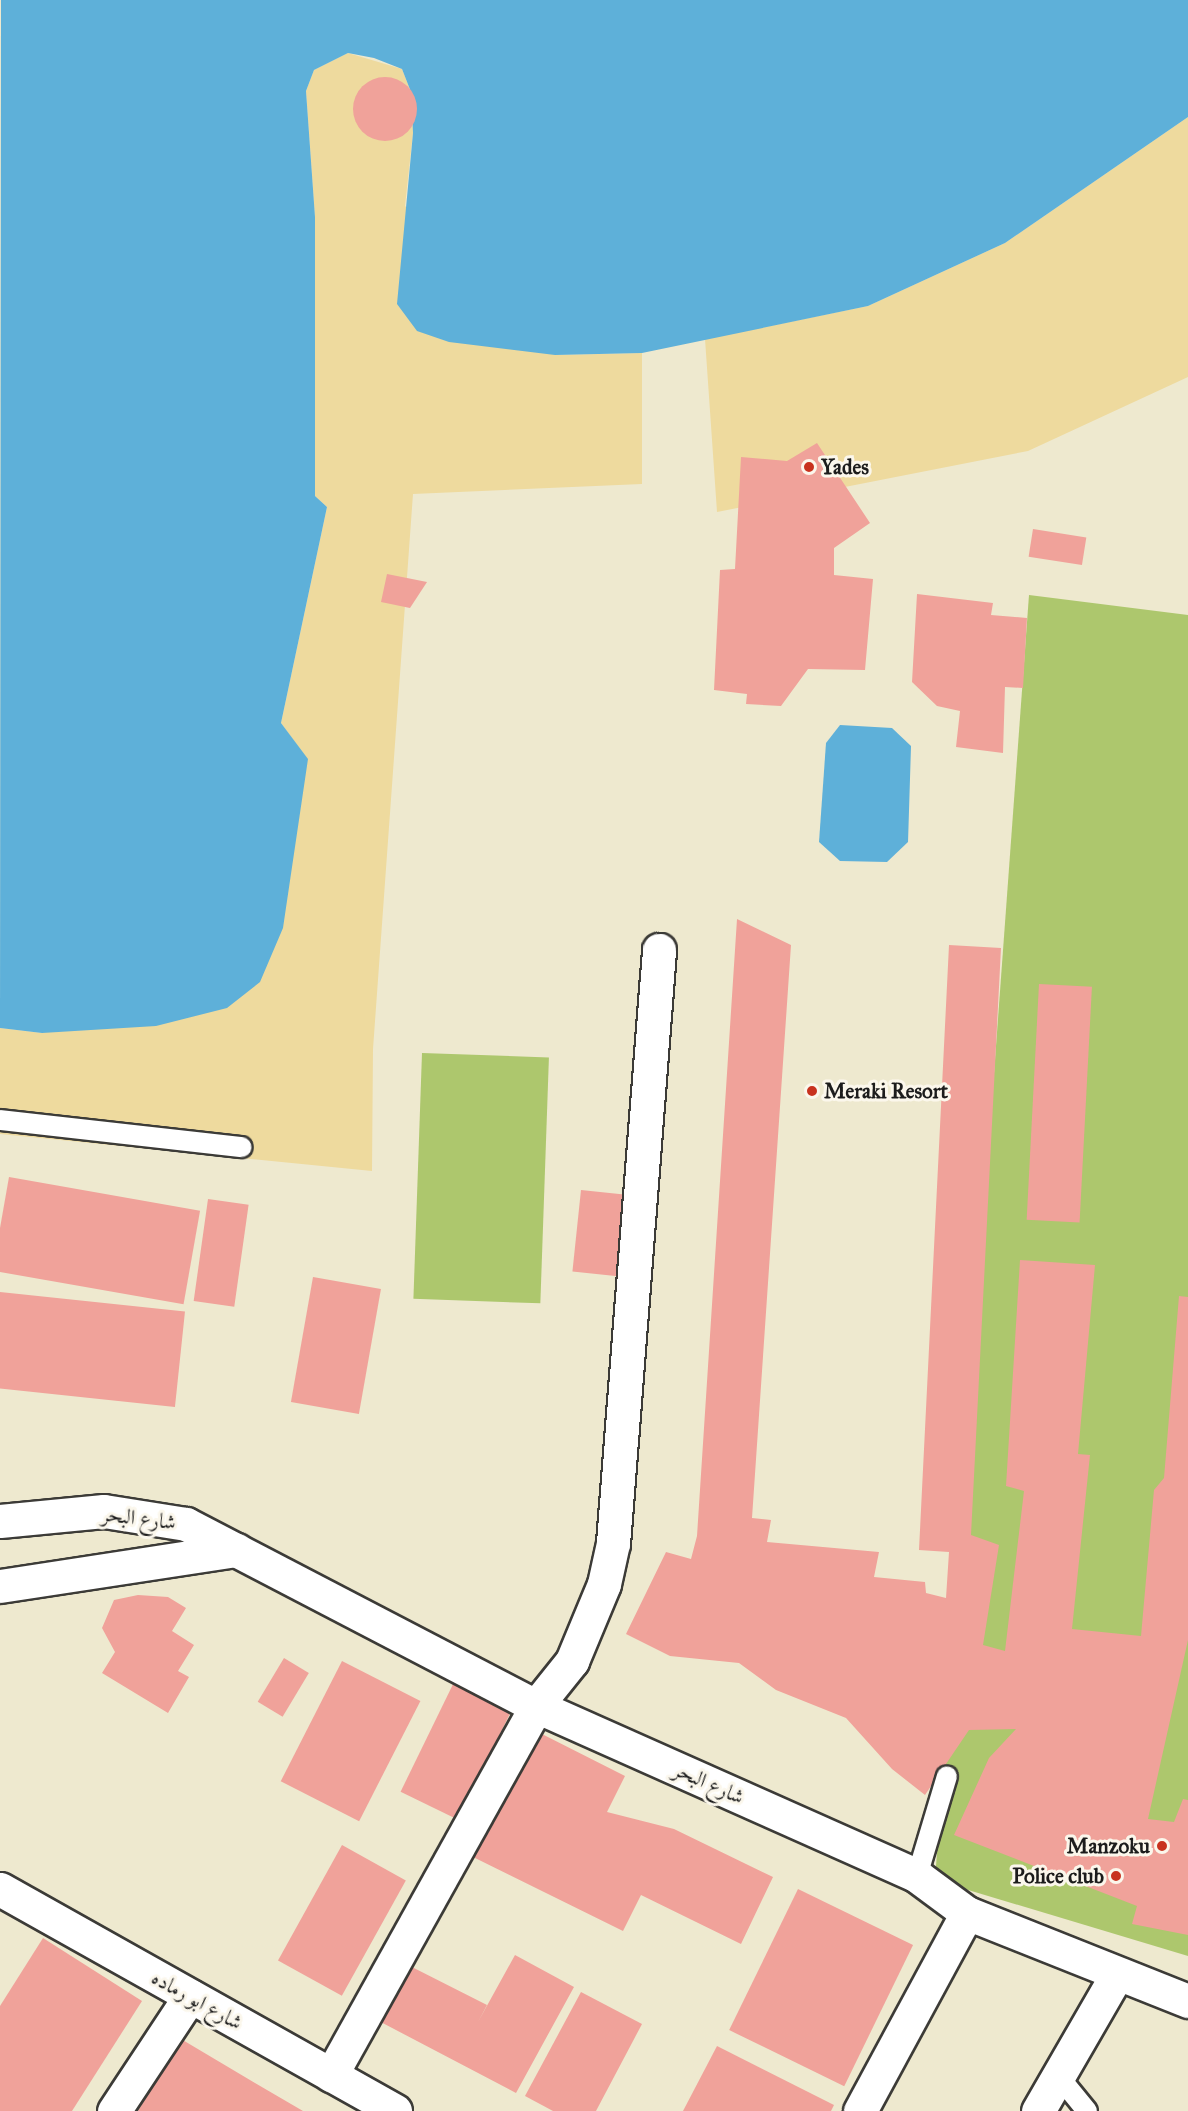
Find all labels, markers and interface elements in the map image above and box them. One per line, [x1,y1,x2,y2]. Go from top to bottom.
place label: Yades [821,454,869,480]
marker: Yades [802,460,816,474]
place label: Meraki Resort [824,1078,948,1104]
marker: Meraki Resort [805,1084,819,1098]
street label: شارع البحر [101,1501,177,1535]
street label: شارع البحر [670,1756,748,1810]
place label: Manzoku [1067,1833,1150,1859]
marker: Manzoku [1155,1839,1169,1853]
place label: Police club [1013,1863,1104,1889]
marker: Police club [1109,1869,1123,1883]
street label: شارع ابو رماده [147,1965,247,2035]

